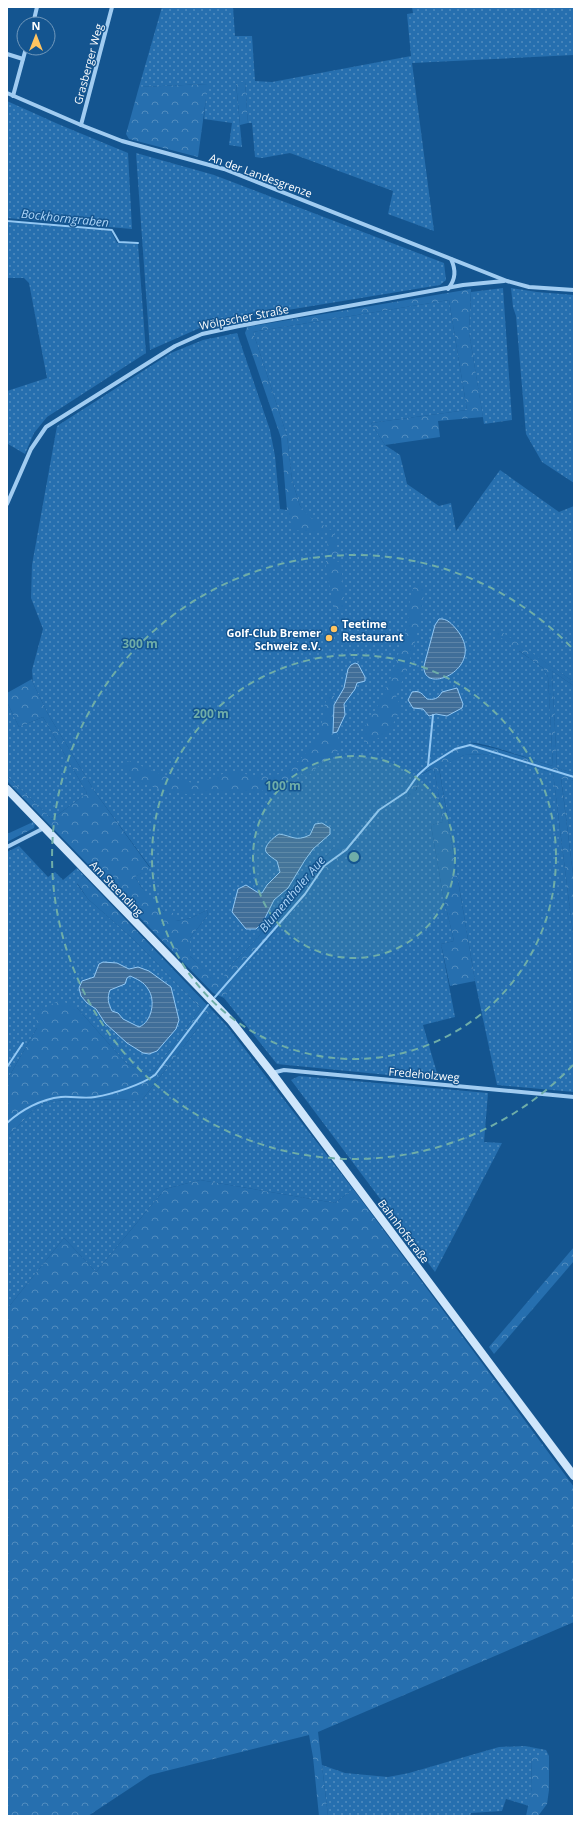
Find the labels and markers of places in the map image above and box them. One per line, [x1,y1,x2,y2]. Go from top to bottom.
place label: Teetime Restaurant [342,616,404,644]
marker: Teetime Restaurant [329,624,339,634]
place label: Golf-Club Bremer Schweiz e.V. [226,625,321,653]
marker: Golf-Club Bremer Schweiz e.V. [324,633,334,643]
centre of rings [347,850,361,864]

